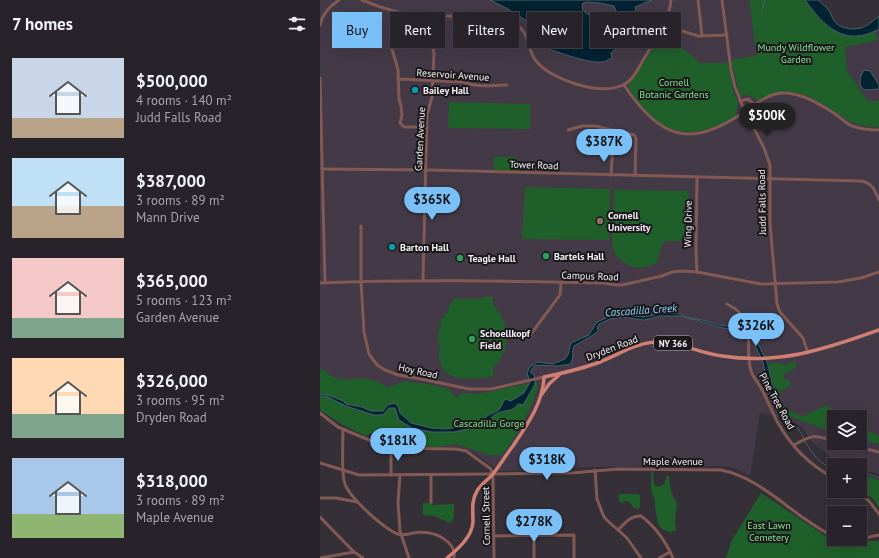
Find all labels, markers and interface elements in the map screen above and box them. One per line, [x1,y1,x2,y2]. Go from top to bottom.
chip: Buy [332,12,382,48]
chip: Rent [390,12,445,48]
chip: Filters [453,12,519,48]
chip: New [527,12,582,48]
chip: Apartment [590,12,681,48]
text: 7 homes [12,13,73,35]
icon: filters [286,13,308,35]
park label: Mundy Wildflower Garden [758,41,835,66]
street label: Reservoir Avenue [416,66,490,84]
text: $500,000 [136,70,208,92]
icon: home [44,74,92,122]
park label: Cornell Botanic Gardens [639,76,709,101]
place label: Bailey Hall [423,84,469,97]
marker: Bailey Hall [410,85,420,95]
text: 4 rooms · 140 m² [136,92,232,109]
pin: $500K [739,103,795,137]
street label: Garden Avenue [412,107,428,171]
text: $500K [748,107,786,124]
text: Judd Falls Road [136,109,221,126]
pin: $387K [576,129,632,163]
text: $387K [585,133,623,150]
street label: Tower Road [509,158,559,172]
street label: Judd Falls Road [755,169,769,236]
text: $387,000 [136,170,206,192]
icon: home [44,174,92,222]
pin: $365K [404,187,460,221]
text: $365K [413,191,451,208]
text: 3 rooms · 89 m² [136,192,225,209]
street label: Wing Drive [681,200,695,248]
text: Mann Drive [136,209,200,226]
place label: Cornell University [608,209,651,234]
marker: Cornell University [595,216,605,226]
place label: Barton Hall [400,241,449,254]
marker: Barton Hall [387,242,397,252]
place label: Bartels Hall [554,250,604,263]
marker: Bartels Hall [541,251,551,261]
place label: Teagle Hall [468,252,516,265]
marker: Teagle Hall [455,253,465,263]
street label: Campus Road [561,269,619,283]
text: $365,000 [136,270,208,292]
icon: home [44,274,92,322]
text: 5 rooms · 123 m² [136,292,232,309]
water label: Cascadilla Creek [605,300,678,319]
text: Garden Avenue [136,309,219,326]
pin: $326K [728,313,784,347]
text: $326K [737,317,775,334]
place label: Schoellkopf Field [480,327,531,352]
street label: Dryden Road [584,332,640,364]
marker: Schoellkopf Field [467,334,477,344]
road number: NY 366 [654,336,692,350]
street label: Hoy Road [397,360,439,382]
text: $326,000 [136,370,208,392]
street label: Pine Tree Road [756,370,798,432]
icon: home [44,374,92,422]
text: 3 rooms · 95 m² [136,392,225,409]
text: Dryden Road [136,409,207,426]
map controls [827,410,867,546]
button: layers [827,410,867,450]
park label: Cascadilla Gorge [453,417,525,430]
pin: $181K [370,428,426,462]
text: $181K [379,432,417,449]
pin: $318K [519,447,575,481]
text: $318K [528,451,566,468]
street label: Maple Avenue [643,455,703,468]
button: + [827,458,867,498]
text: $318,000 [136,470,208,492]
icon: home [44,474,92,522]
street label: Cornell Street [479,486,493,545]
text: 3 rooms · 89 m² [136,492,225,509]
button: − [827,506,867,546]
text: Maple Avenue [136,509,214,526]
pin: $278K [506,509,562,543]
text: $278K [515,513,553,530]
park label: East Lawn Cemetery [747,519,791,544]

